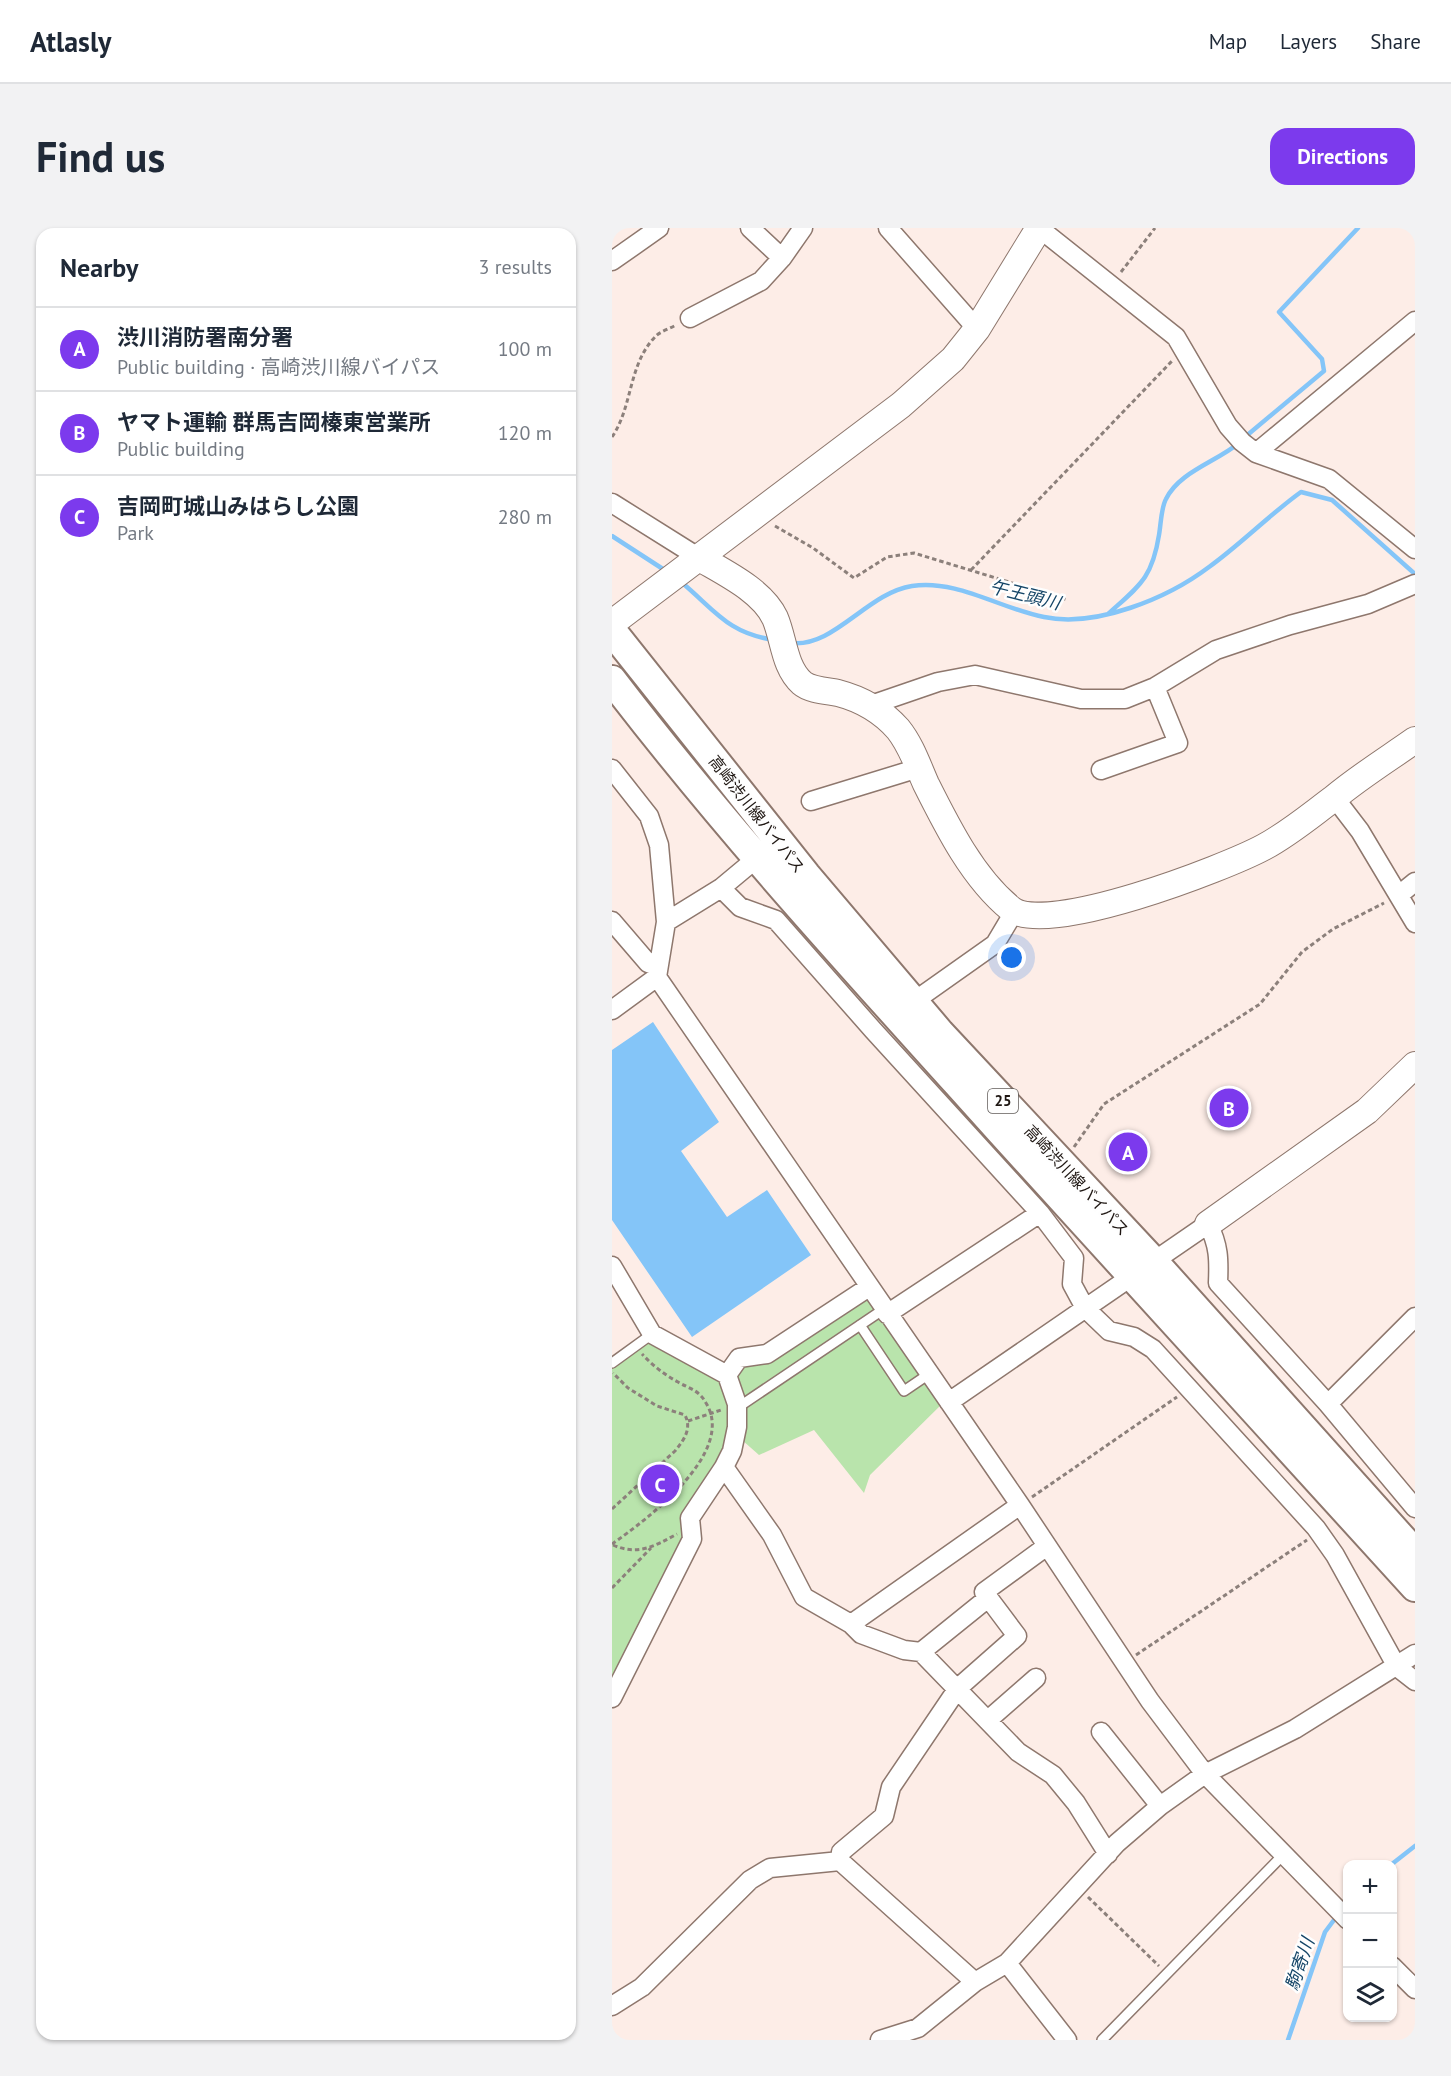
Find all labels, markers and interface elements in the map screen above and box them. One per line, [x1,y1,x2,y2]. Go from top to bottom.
text: Atlasly [30,23,112,60]
text: Map [1209,28,1247,55]
text: Layers [1280,28,1337,55]
text: Share [1370,28,1421,55]
button: Directions [1270,128,1415,185]
text: Find us [36,129,165,184]
text: Nearby [60,251,138,284]
text: 3 results [479,254,552,280]
text: 渋川消防署南分署 [117,323,293,351]
text: A [73,336,86,362]
text: 100 m [498,336,552,362]
text: Public building · 高崎渋川線バイパス [117,354,440,380]
text: ヤマト運輸 群馬吉岡榛東営業所 [117,408,431,436]
text: B [74,420,85,446]
text: 120 m [498,420,552,446]
text: Public building [117,436,245,462]
text: 吉岡町城山みはらし公園 [117,492,359,520]
text: C [74,504,85,530]
text: 280 m [498,504,552,530]
text: Park [117,520,154,546]
water label: 午王頭川 [987,575,1065,615]
street label: 高崎渋川線バイパス [705,751,809,877]
your location [997,943,1026,972]
pin: B [1210,1086,1248,1130]
road number: 25 [988,1089,1018,1113]
street label: 高崎渋川線バイパス [1021,1121,1133,1239]
pin: A [1108,1130,1148,1174]
pin: C [640,1462,680,1506]
map controls [1343,1860,1397,2022]
button: + [1343,1860,1397,1914]
button: − [1343,1914,1397,1968]
water label: 駒寄川 [1280,1933,1320,1993]
button: layers [1343,1968,1397,2022]

